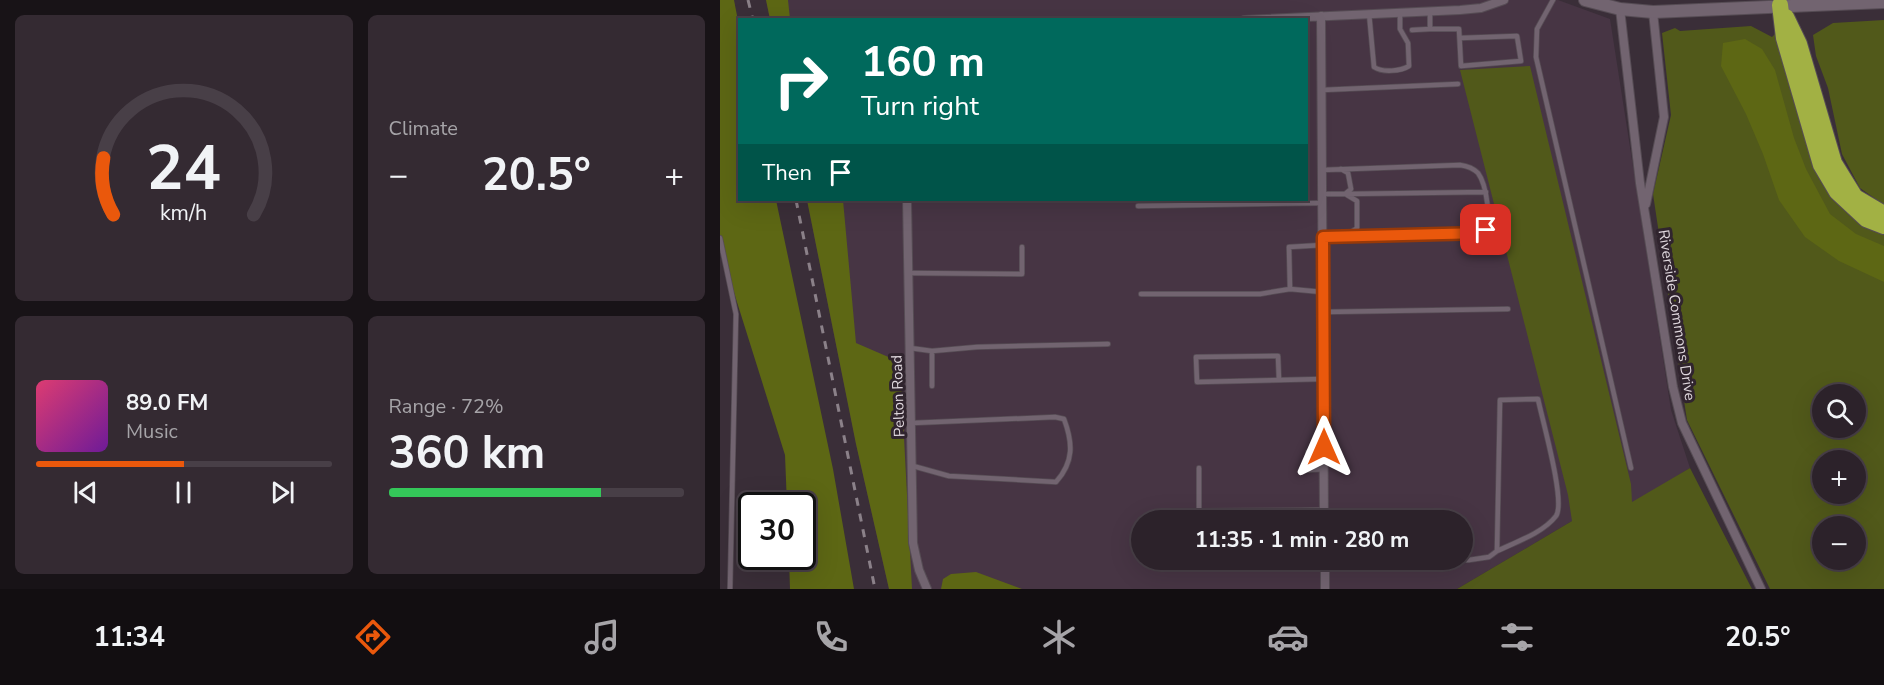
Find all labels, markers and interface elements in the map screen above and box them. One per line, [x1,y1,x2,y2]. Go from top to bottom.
text: 160 m [861,34,985,91]
icon: right [762,42,840,120]
text: Turn right [861,88,979,125]
text: Climate [389,115,458,142]
text: 24 [146,126,221,211]
text: 20.5° [482,145,591,206]
text: − [389,153,408,198]
text: + [664,153,684,198]
icon: arrive [824,156,857,189]
text: Then [762,158,812,188]
text: km/h [160,198,207,228]
pin [1460,204,1511,255]
icon: arrive [1469,213,1502,246]
street label: Riverside Commons Drive [1654,228,1700,402]
street label: Pelton Road [887,355,909,437]
map controls [1812,384,1866,570]
button: search [1812,384,1866,438]
text: 89.0 FM [126,388,208,418]
text: Range · 72% [389,393,504,420]
position arrow [1292,415,1356,479]
text: Music [126,418,178,445]
text: 360 km [389,423,545,484]
button: + [1812,450,1866,504]
icon: previous [69,476,102,509]
icon: pause [167,476,200,509]
icon: next [266,476,299,509]
speed limit sign: 30 [738,492,816,570]
button: − [1812,516,1866,570]
text: 11:35 · 1 min · 280 m [1195,525,1409,555]
icon: directions [352,616,394,658]
icon: music [581,616,623,658]
icon: phone [810,616,852,658]
icon: climate [1038,616,1080,658]
icon: car [1267,616,1309,658]
icon: filters [1496,616,1538,658]
text: 11:34 [93,619,165,656]
text: 20.5° [1725,619,1790,656]

